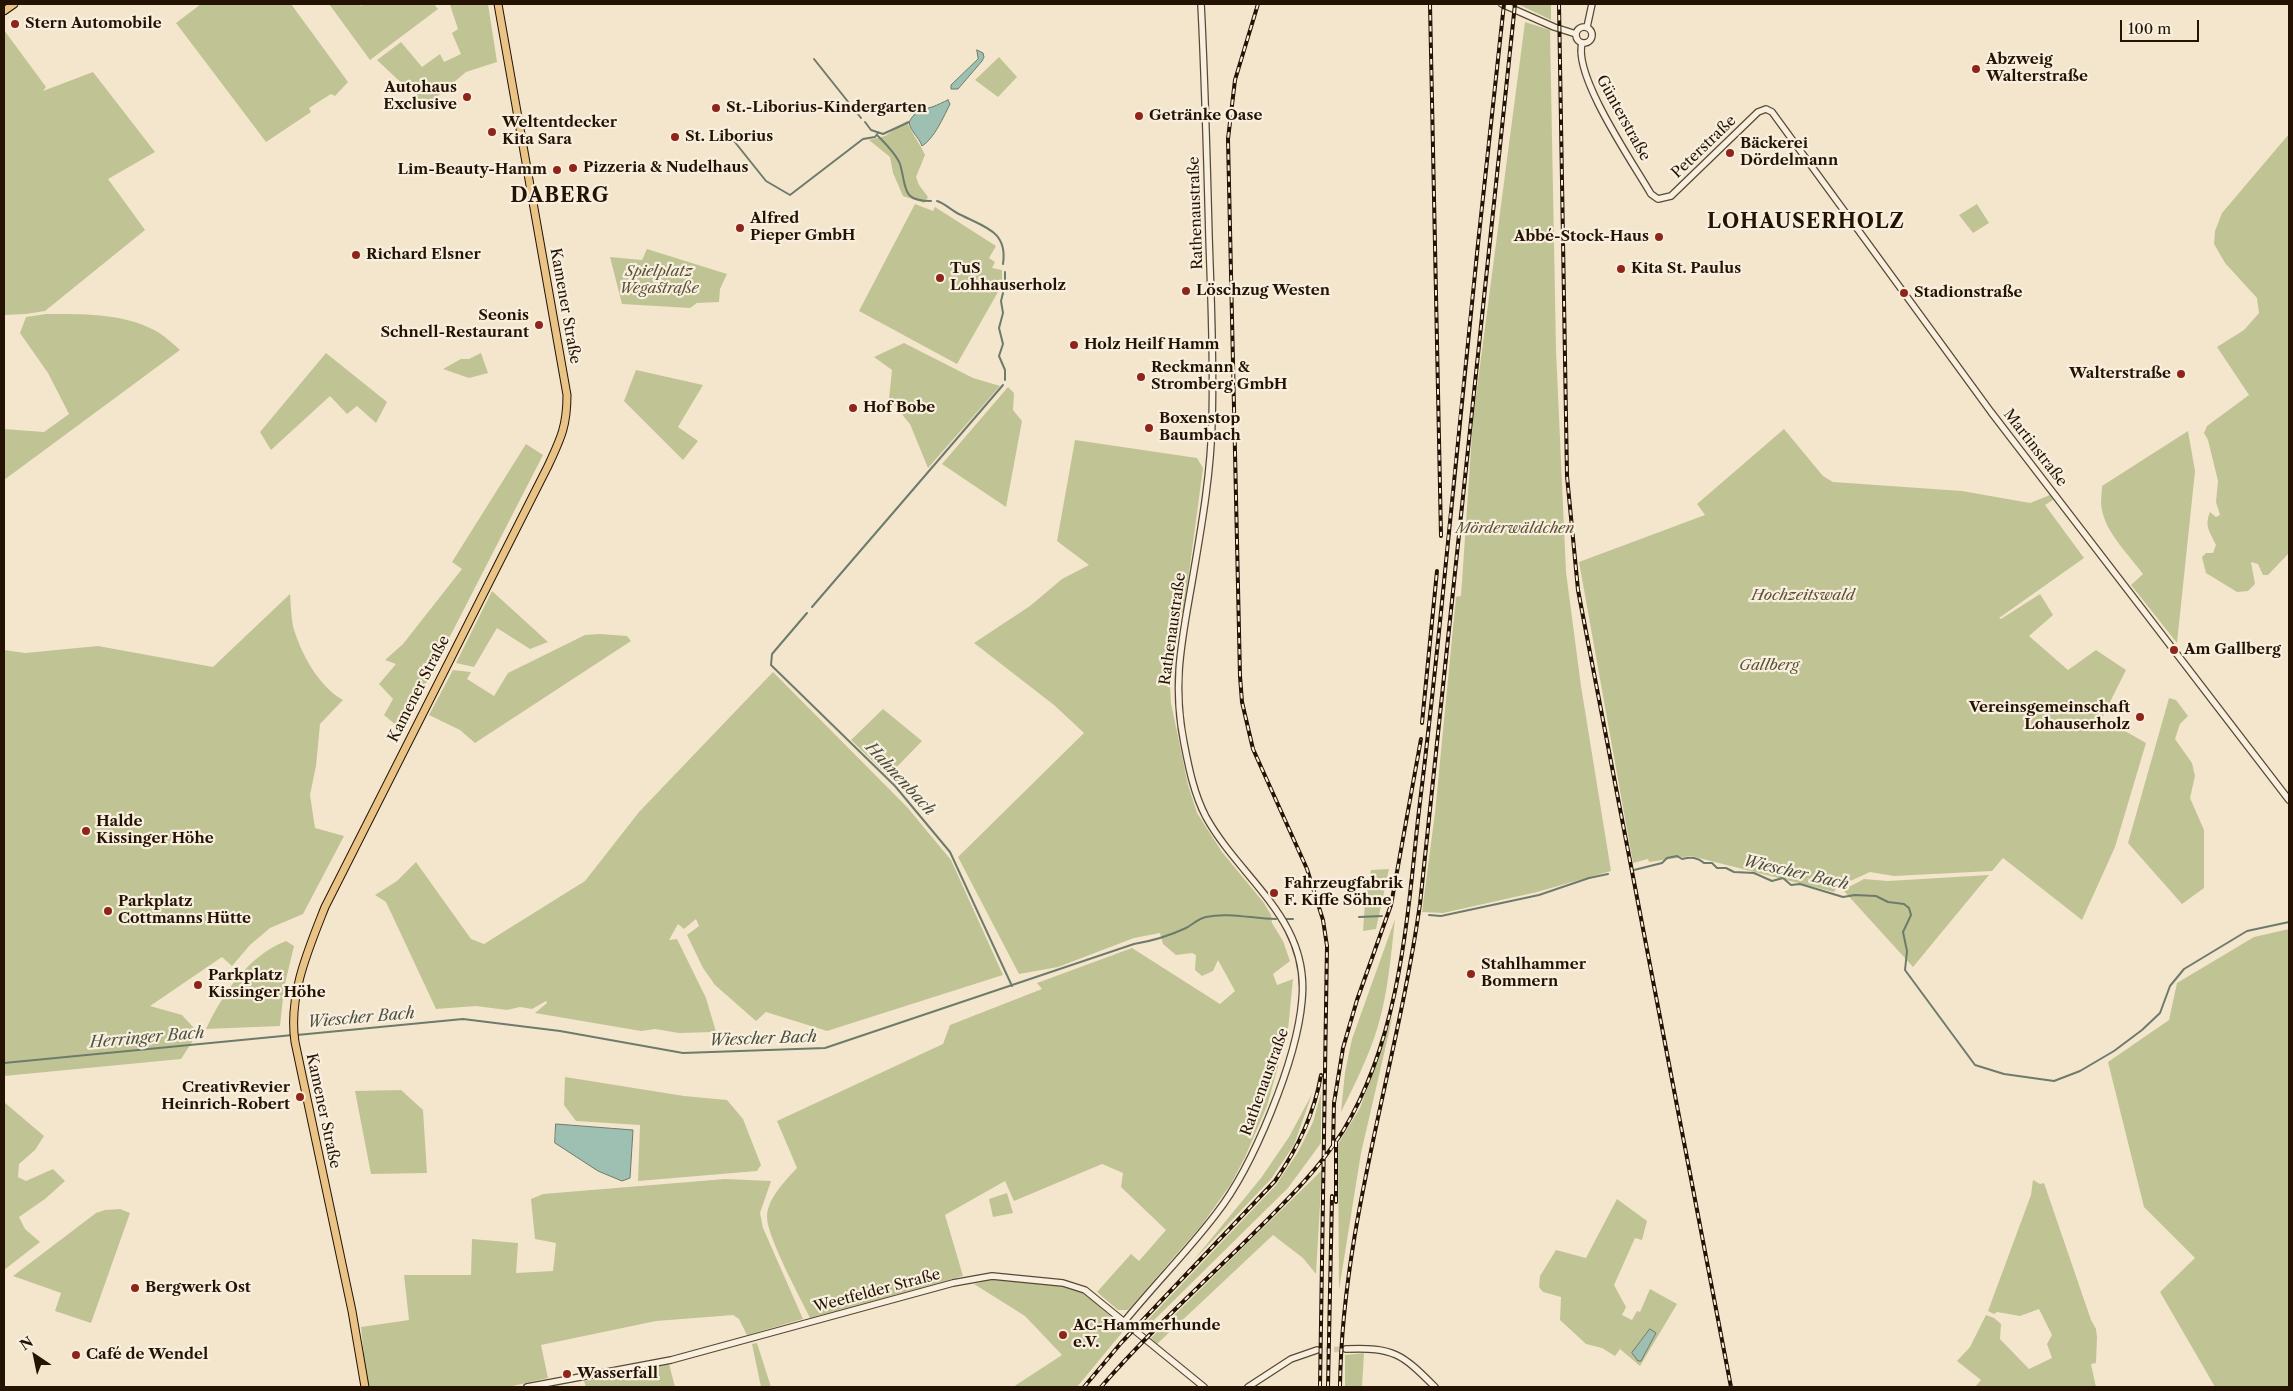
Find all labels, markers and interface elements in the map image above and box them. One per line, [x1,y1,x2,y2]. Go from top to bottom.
scale bar [2123,10,2202,42]
place label: Stern Automobile [25,15,162,33]
marker: Stern Automobile [9,18,21,30]
text: 100 m [2128,19,2171,38]
place label: Abzweig Walterstraße [1986,51,2088,86]
marker: Abzweig Walterstraße [1970,63,1982,75]
street label: Günterstraße [1592,72,1654,164]
place label: Autohaus Exclusive [383,79,457,114]
marker: Autohaus Exclusive [461,91,473,103]
place label: St.-Liborius-Kindergarten [726,99,927,117]
marker: St.-Liborius-Kindergarten [710,102,722,114]
place label: Getränke Oase [1149,107,1262,125]
marker: Getränke Oase [1133,110,1145,122]
street label: Peterstraße [1668,112,1740,182]
place label: Weltentdecker Kita Sara [502,114,617,149]
marker: Weltentdecker Kita Sara [486,126,498,138]
place label: St. Liborius [685,128,773,146]
marker: St. Liborius [669,131,681,143]
place label: Bäckerei Dördelmann [1740,135,1838,170]
marker: Bäckerei Dördelmann [1724,147,1736,159]
street label: Rathenaustraße [1185,156,1207,270]
place label: Pizzeria & Nudelhaus [583,159,748,177]
place label: Lim-Beauty-Hamm [398,161,547,179]
marker: Pizzeria & Nudelhaus [567,162,579,174]
marker: Lim-Beauty-Hamm [551,164,563,176]
district label: DABERG [510,184,610,208]
place label: Alfred Pieper GmbH [750,210,856,245]
district label: LOHAUSERHOLZ [1706,210,1906,234]
marker: Alfred Pieper GmbH [734,222,746,234]
place label: Abbé-Stock-Haus [1514,228,1649,246]
marker: Abbé-Stock-Haus [1653,231,1665,243]
place label: Richard Elsner [366,246,481,264]
street label: Kamener Straße [546,247,584,365]
marker: Richard Elsner [350,249,362,261]
place label: TuS Lohhauserholz [950,260,1066,295]
place label: Kita St. Paulus [1631,260,1741,278]
park label: Spielplatz Wegastraße [619,263,699,298]
marker: Kita St. Paulus [1615,263,1627,275]
marker: TuS Lohhauserholz [934,272,946,284]
place label: Löschzug Westen [1196,282,1330,300]
place label: Stadionstraße [1914,284,2022,302]
marker: Löschzug Westen [1180,285,1192,297]
marker: Stadionstraße [1898,287,1910,299]
place label: Seonis Schnell-Restaurant [380,307,529,342]
marker: Seonis Schnell-Restaurant [533,319,545,331]
place label: Holz Heilf Hamm [1084,336,1220,354]
marker: Holz Heilf Hamm [1068,339,1080,351]
place label: Reckmann & Stromberg GmbH [1151,359,1287,394]
place label: Walterstraße [2069,365,2171,383]
marker: Walterstraße [2175,368,2187,380]
marker: Reckmann & Stromberg GmbH [1135,371,1147,383]
place label: Hof Bobe [863,399,935,417]
marker: Hof Bobe [847,402,859,414]
street label: Martinstraße [1999,406,2071,490]
place label: Boxenstop Baumbach [1159,410,1241,445]
marker: Boxenstop Baumbach [1143,422,1155,434]
park label: Mörderwäldchen [1456,520,1574,538]
street label: Rathenaustraße [1156,572,1190,686]
park label: Hochzeitswald [1751,587,1855,605]
street label: Kamener Straße [384,633,454,745]
place label: Am Gallberg [2184,641,2281,659]
marker: Am Gallberg [2168,644,2180,656]
park label: Gallberg [1739,657,1799,675]
place label: Vereinsgemeinschaft Lohauserholz [1969,699,2130,734]
marker: Vereinsgemeinschaft Lohauserholz [2134,711,2146,723]
water label: Hahnenbach [861,738,939,820]
place label: Halde Kissinger Höhe [96,813,214,848]
marker: Halde Kissinger Höhe [80,825,92,837]
water label: Wiescher Bach [1741,852,1851,894]
place label: Fahrzeugfabrik F. Kiffe Söhne [1284,875,1403,910]
marker: Fahrzeugfabrik F. Kiffe Söhne [1268,887,1280,899]
place label: Parkplatz Cottmanns Hütte [118,893,251,928]
marker: Parkplatz Cottmanns Hütte [102,905,114,917]
place label: Stahlhammer Bommern [1481,956,1586,991]
place label: Parkplatz Kissinger Höhe [208,967,326,1002]
marker: Stahlhammer Bommern [1465,968,1477,980]
marker: Parkplatz Kissinger Höhe [192,979,204,991]
water label: Wiescher Bach [307,1004,415,1032]
water label: Herringer Bach [89,1023,205,1053]
street label: Rathenaustraße [1237,1026,1293,1138]
water label: Wiescher Bach [709,1028,817,1050]
street label: Kamener Straße [302,1052,344,1170]
place label: CreativRevier Heinrich-Robert [161,1079,290,1114]
marker: CreativRevier Heinrich-Robert [294,1091,306,1103]
street label: Weetfelder Straße [812,1265,942,1317]
place label: Bergwerk Ost [145,1279,251,1297]
marker: Bergwerk Ost [129,1282,141,1294]
place label: AC-Hammerhunde e.V. [1073,1317,1221,1352]
marker: AC-Hammerhunde e.V. [1057,1329,1069,1341]
north arrow [10,1331,60,1381]
text: N [17,1333,37,1354]
place label: Café de Wendel [86,1346,208,1364]
marker: Café de Wendel [70,1349,82,1361]
place label: Wasserfall [577,1365,658,1383]
marker: Wasserfall [561,1368,573,1380]

